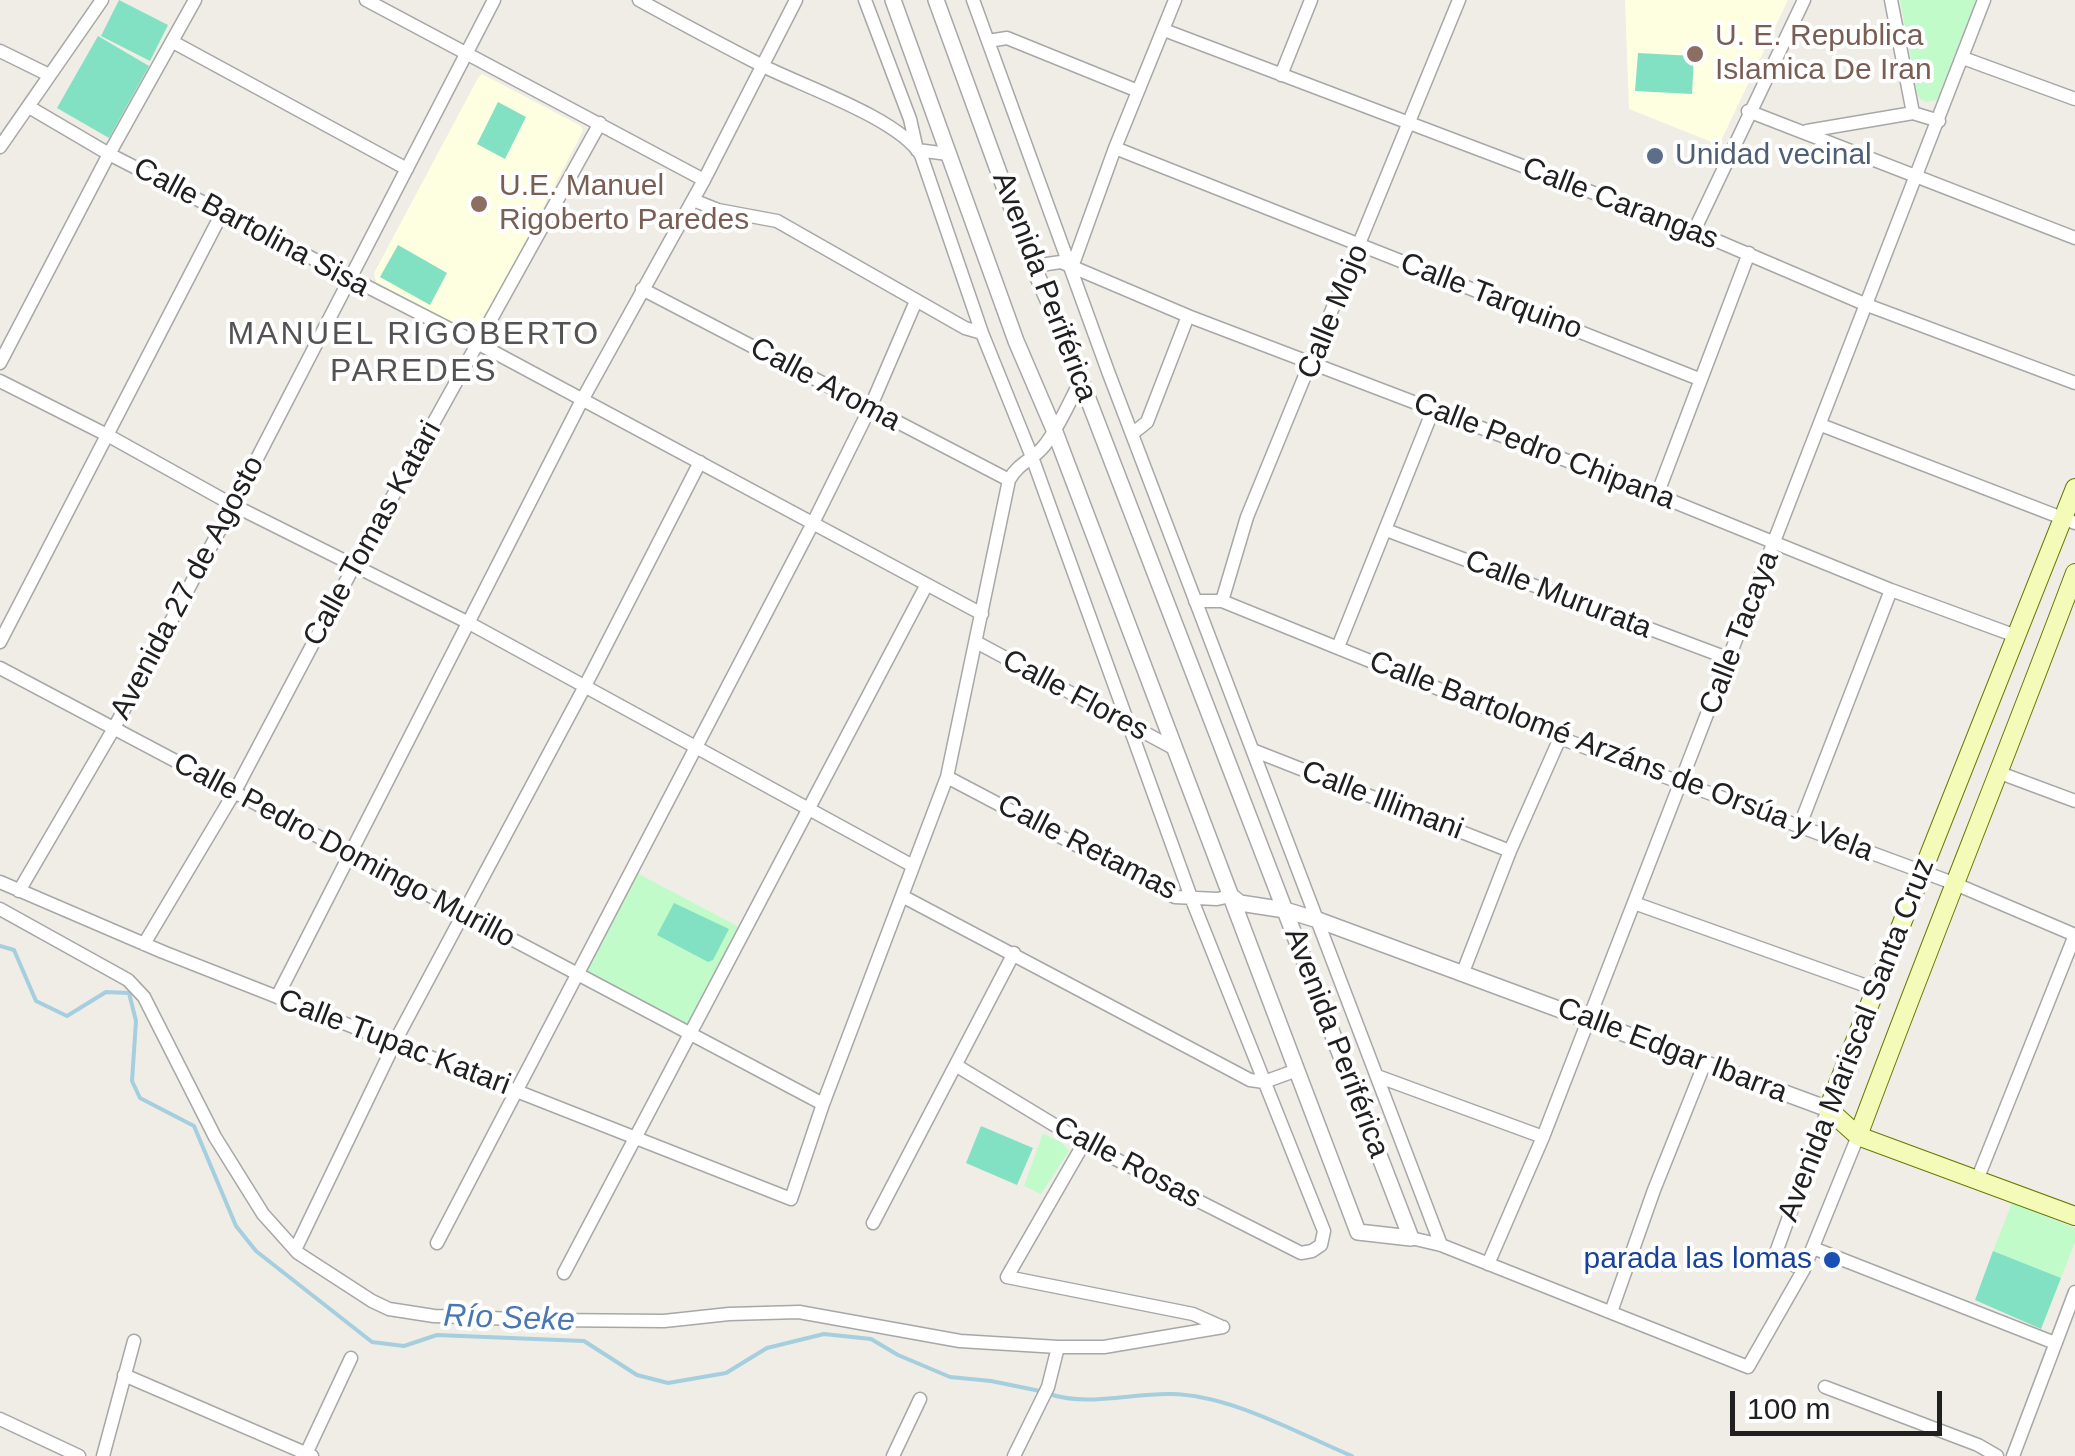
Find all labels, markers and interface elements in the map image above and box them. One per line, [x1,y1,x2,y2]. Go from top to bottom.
place label: U. E. Republica Islamica De Iran [1715,19,1932,90]
marker: U. E. Republica Islamica De Iran [1684,43,1706,65]
place label: Unidad vecinal [1675,138,1872,174]
marker: Unidad vecinal [1644,145,1666,167]
street label: Calle Carangas [1517,150,1723,258]
street label: Calle Bartolina Sisa [127,151,375,305]
street label: Avenida Periférica [984,167,1104,407]
place label: U.E. Manuel Rigoberto Paredes [499,169,749,240]
marker: U.E. Manuel Rigoberto Paredes [468,193,490,215]
street label: Calle Mojo [1291,240,1377,384]
street label: Calle Tarquino [1395,246,1587,348]
district label: MANUEL RIGOBERTO PAREDES [227,316,601,391]
street label: Calle Aroma [744,330,906,440]
street label: Calle Pedro Chipana [1408,386,1680,518]
street label: Calle Tomas Katari [296,415,450,653]
street label: Avenida 27 de Agosto [103,450,273,726]
street label: Calle Mururata [1460,543,1656,647]
street label: Calle Tacaya [1692,546,1788,720]
street label: Calle Flores [996,643,1154,749]
street label: Calle Bartolomé Arzáns de Orsúa y Vela [1364,644,1878,870]
street label: Calle Pedro Domingo Murillo [167,745,521,957]
street label: Calle Illimani [1296,754,1468,848]
street label: Calle Retamas [991,787,1183,909]
street label: Avenida Mariscal Santa Cruz [1771,853,1943,1227]
street label: Avenida Periférica [1276,923,1396,1163]
street label: Calle Tupac Katari [273,982,515,1104]
street label: Calle Edgar Ibarra [1552,991,1792,1111]
street label: Calle Rosas [1047,1109,1207,1217]
place label: parada las lomas [1584,1242,1812,1278]
marker: parada las lomas [1821,1249,1843,1271]
water label: Río Seke [443,1298,575,1340]
scale bar [1735,1371,1948,1433]
text: 100 m [1747,1392,1830,1425]

